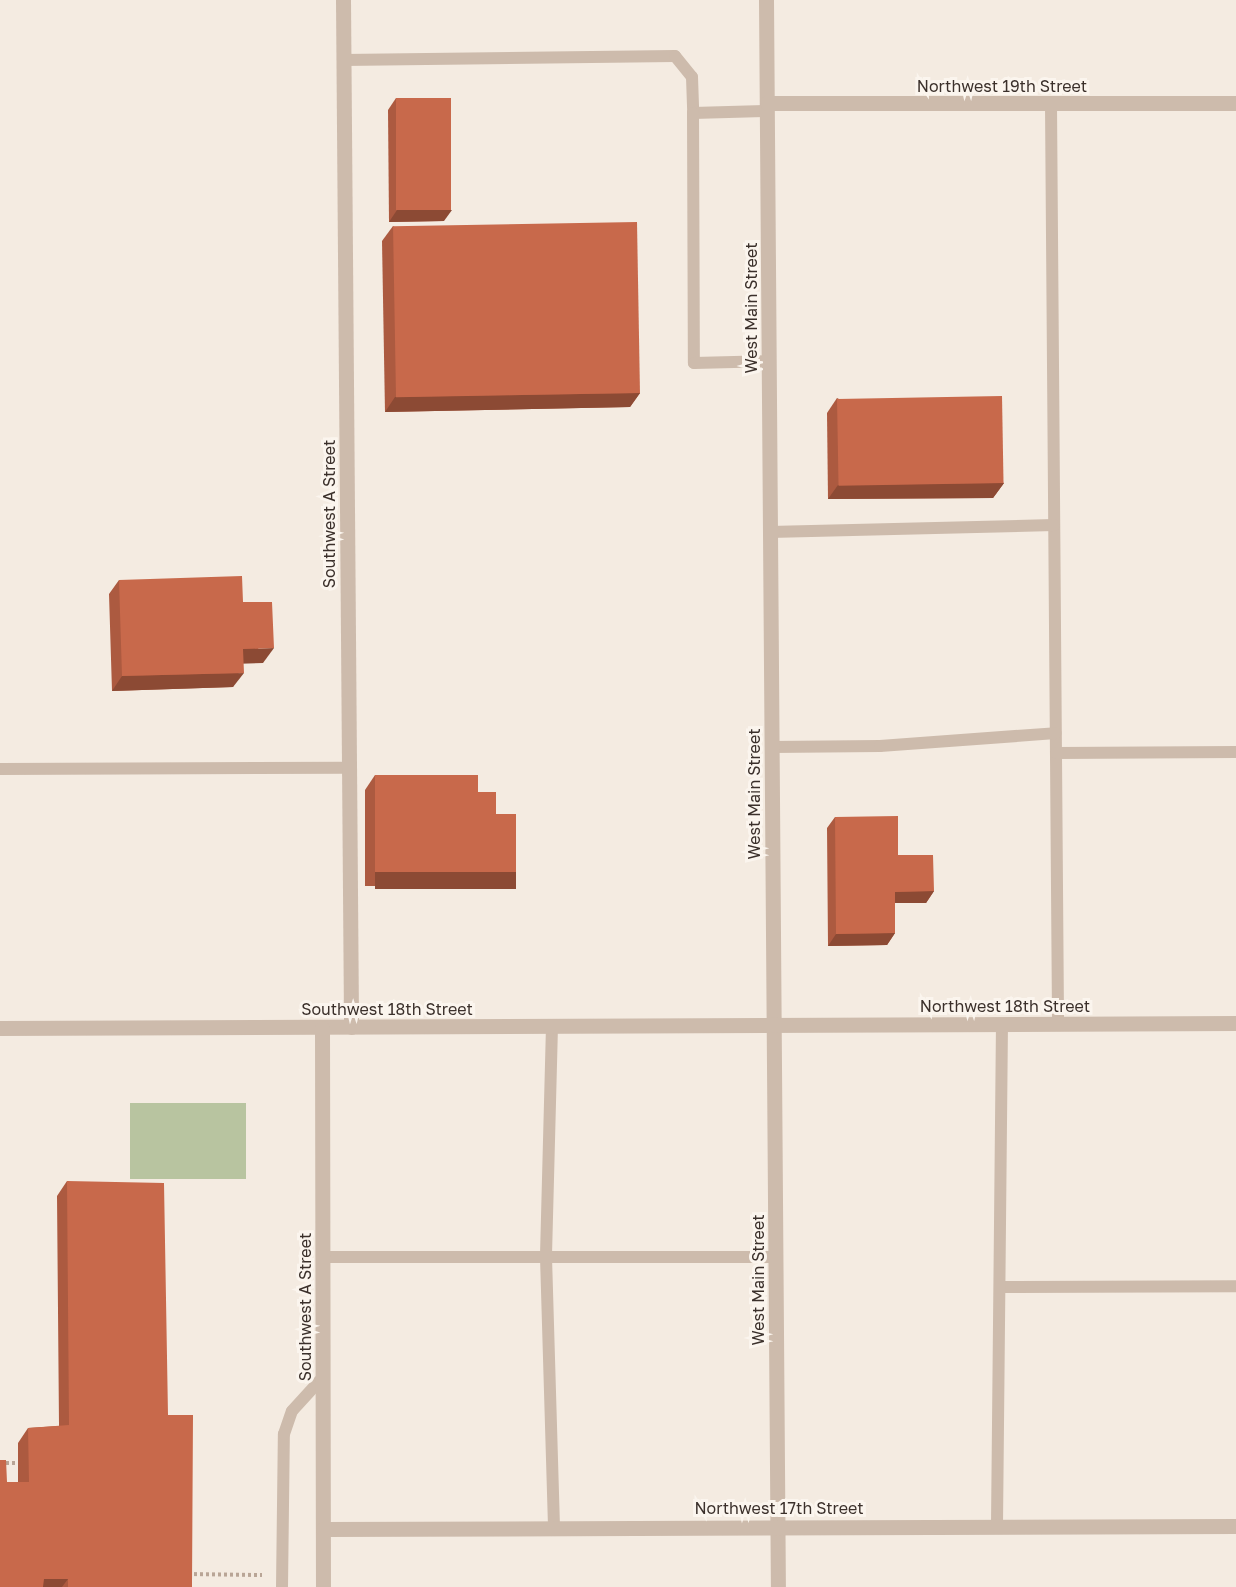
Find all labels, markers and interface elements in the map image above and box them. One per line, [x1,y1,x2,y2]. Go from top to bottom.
street label: Northwest 19th Street [917,76,1087,96]
street label: West Main Street [741,242,761,374]
street label: Southwest A Street [319,440,339,588]
street label: West Main Street [744,728,764,860]
street label: Northwest 18th Street [920,996,1090,1016]
street label: Southwest 18th Street [301,999,473,1019]
street label: West Main Street [748,1214,768,1346]
street label: Southwest A Street [295,1233,315,1381]
street label: Northwest 17th Street [694,1498,864,1518]

